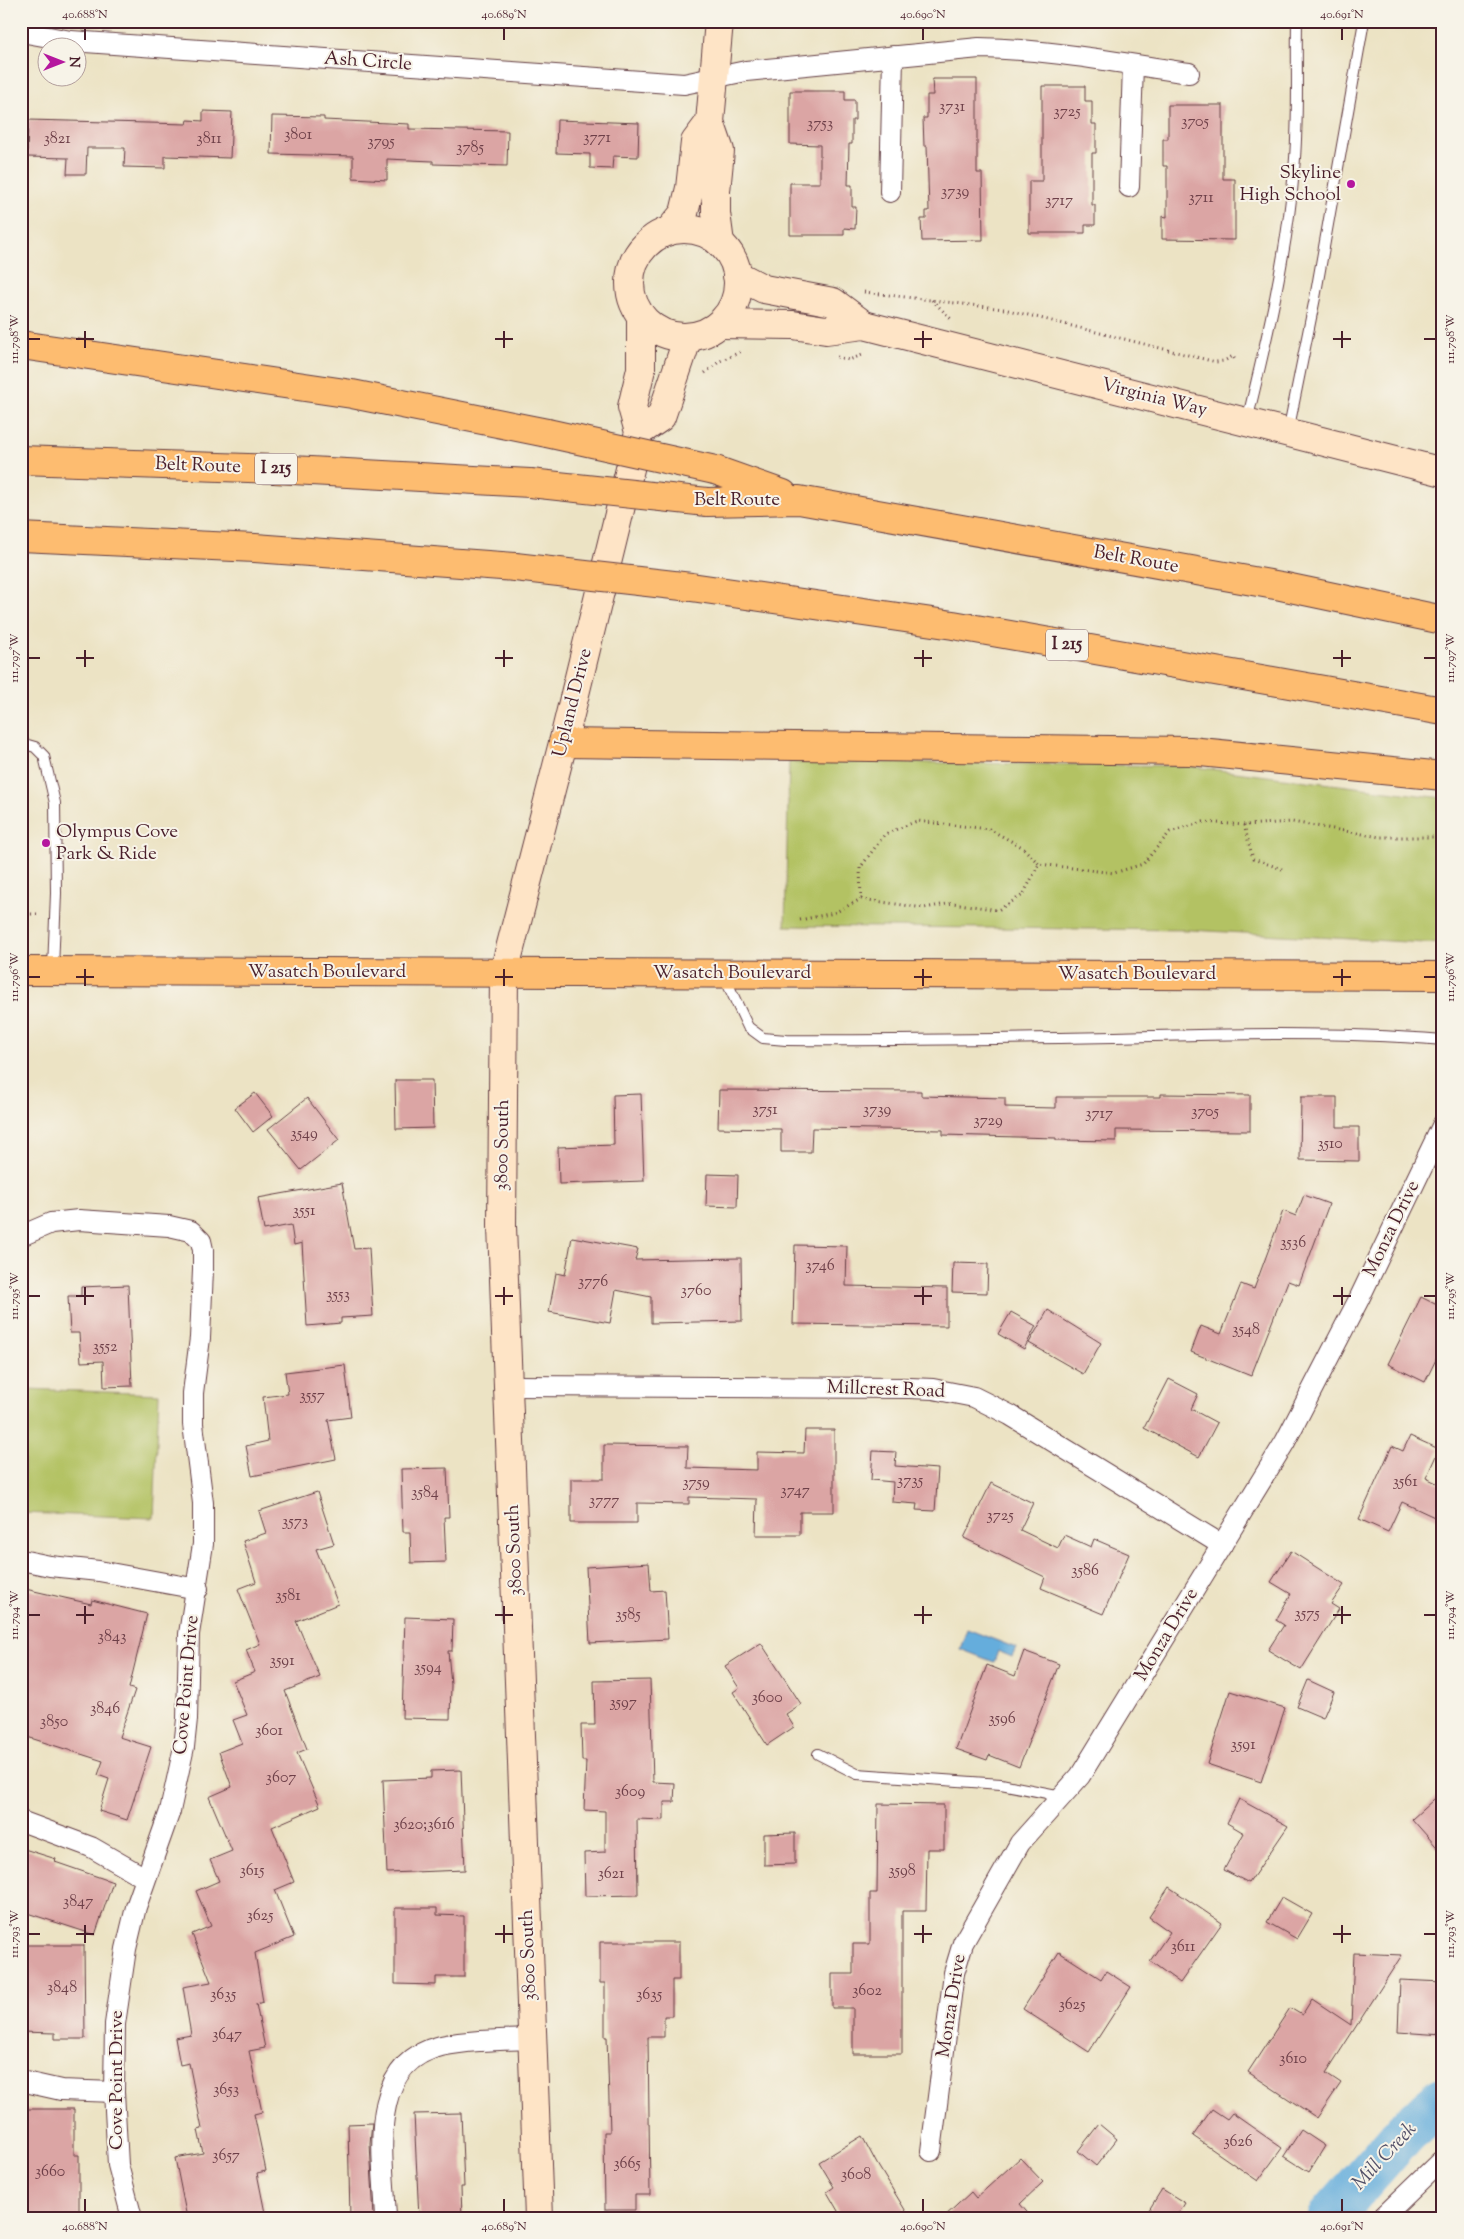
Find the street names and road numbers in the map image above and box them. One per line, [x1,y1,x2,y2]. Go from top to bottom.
street label: Ash Circle [323,45,413,79]
street label: Virginia Way [1098,372,1211,424]
street label: Belt Route [154,451,242,481]
road number: I 215 [255,454,297,484]
street label: Belt Route [694,487,780,514]
street label: Belt Route [1091,539,1181,581]
road number: I 215 [1046,630,1088,660]
street label: Upland Drive [546,645,600,760]
street label: Wasatch Boulevard [248,959,406,986]
street label: Wasatch Boulevard [653,960,811,987]
street label: Wasatch Boulevard [1058,961,1216,988]
street label: 3800 South [489,1099,517,1191]
street label: Monza Drive [1357,1176,1427,1282]
street label: Millcrest Road [826,1374,946,1406]
street label: 3800 South [500,1504,530,1596]
street label: Monza Drive [1129,1583,1206,1687]
street label: Cove Point Drive [167,1614,207,1756]
street label: 3800 South [514,1909,544,2001]
street label: Monza Drive [930,1952,974,2060]
street label: Cove Point Drive [104,2010,131,2150]

